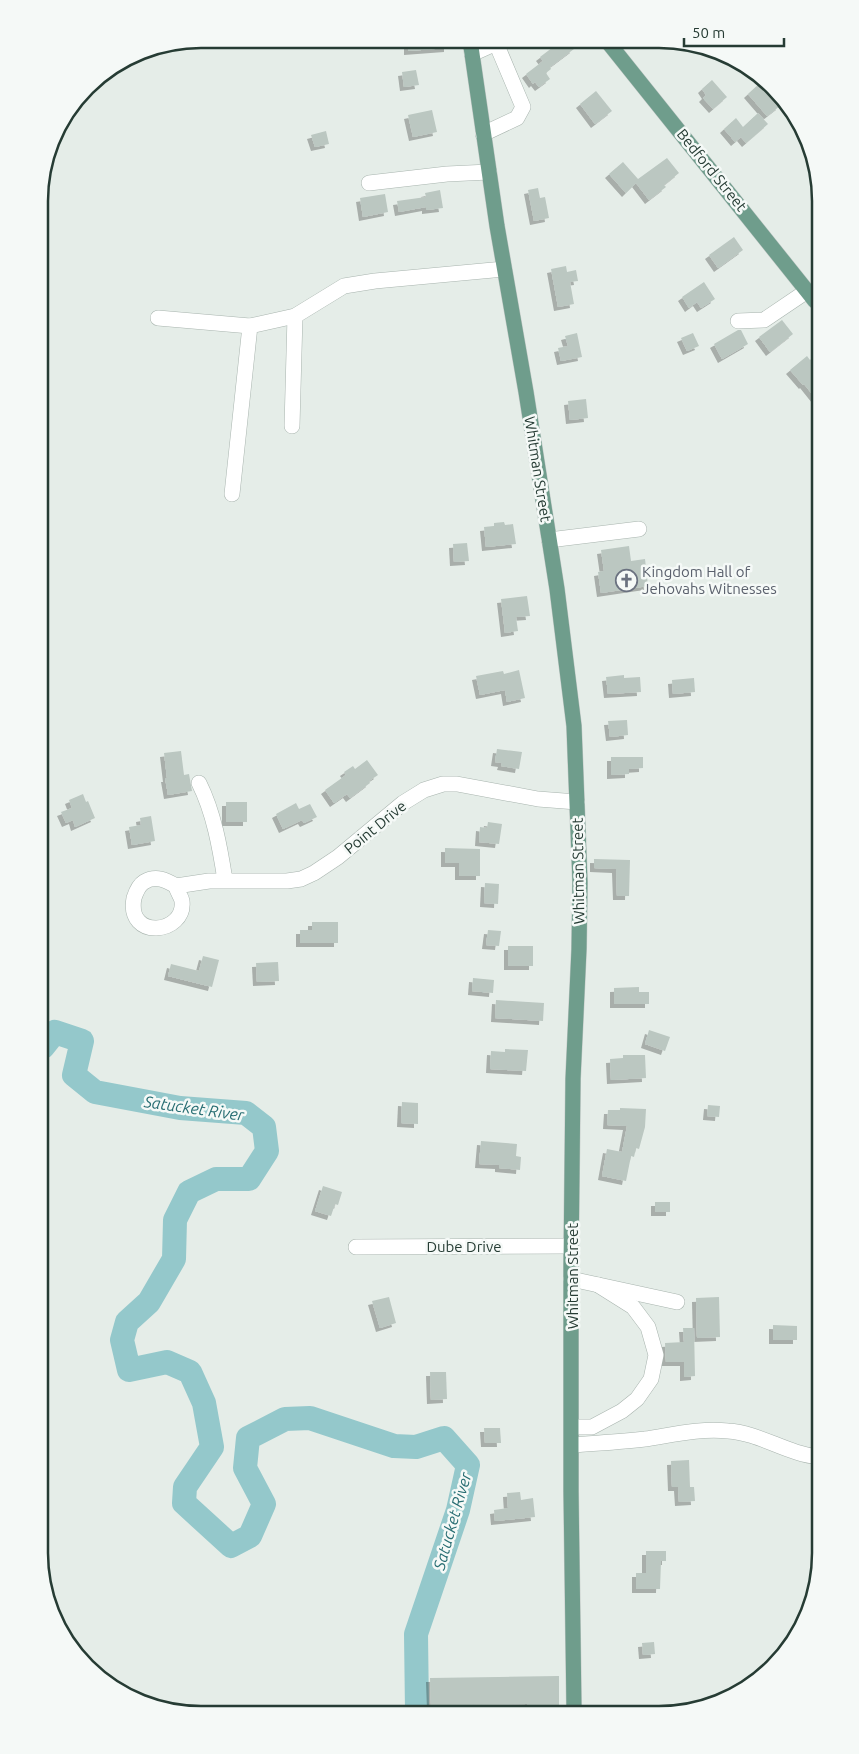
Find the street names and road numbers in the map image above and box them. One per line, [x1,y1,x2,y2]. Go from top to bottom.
street label: Bedford Street [674,125,750,215]
street label: Whitman Street [521,415,555,523]
street label: Point Drive [341,797,409,857]
street label: Whitman Street [569,818,587,924]
street label: Whitman Street [564,1223,581,1329]
street label: Dube Drive [426,1238,502,1255]

